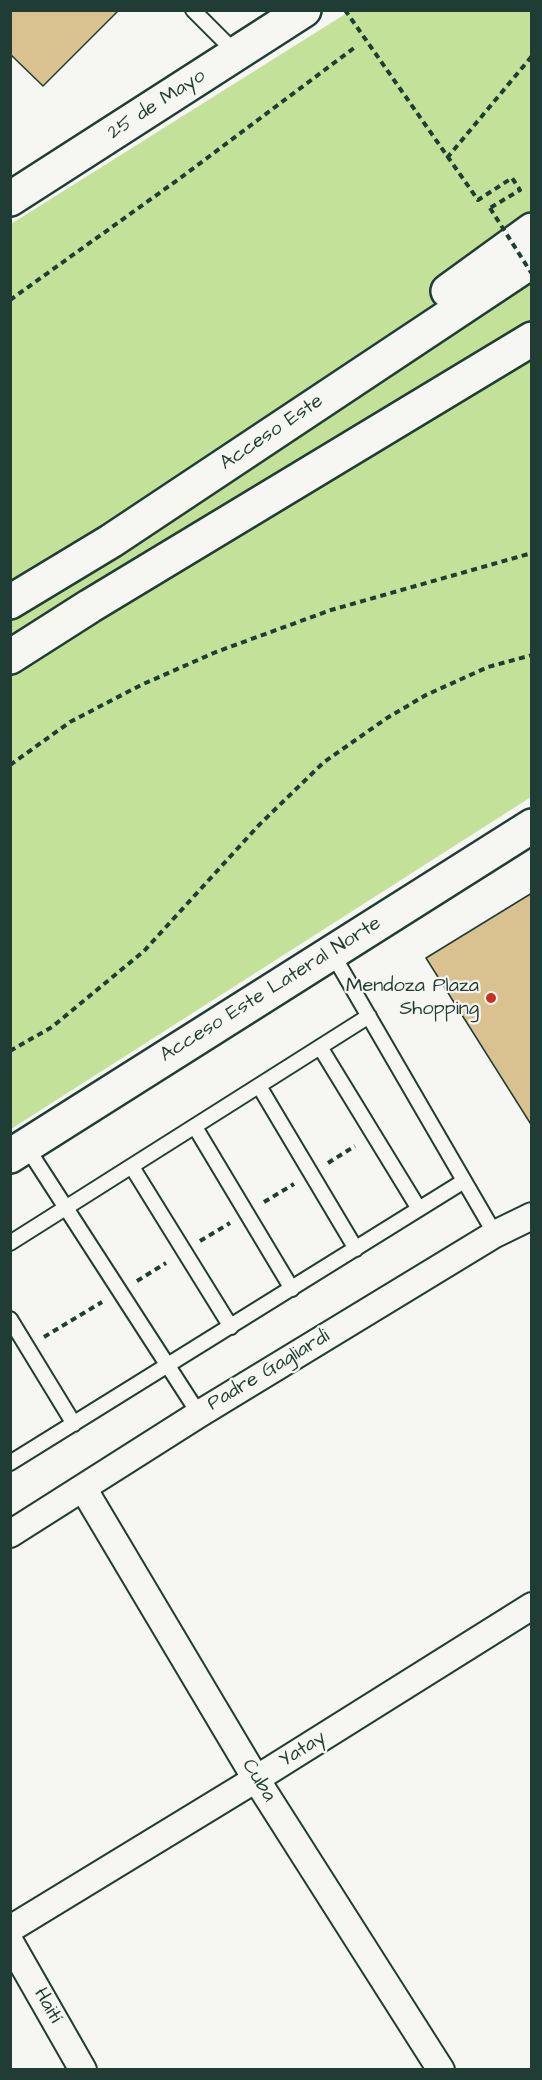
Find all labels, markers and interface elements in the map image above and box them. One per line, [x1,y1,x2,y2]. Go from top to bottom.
street label: 25 de Mayo [104,65,210,145]
street label: Acceso Este [216,390,328,476]
street label: Acceso Este Lateral Norte [156,912,386,1068]
place label: Mendoza Plaza Shopping [346,975,479,1022]
marker: Mendoza Plaza Shopping [484,991,498,1005]
street label: Padre Gagliardi [204,1325,334,1417]
street label: Yatay [275,1727,331,1773]
street label: Cuba [236,1755,280,1807]
street label: Haití [28,1984,66,2028]

